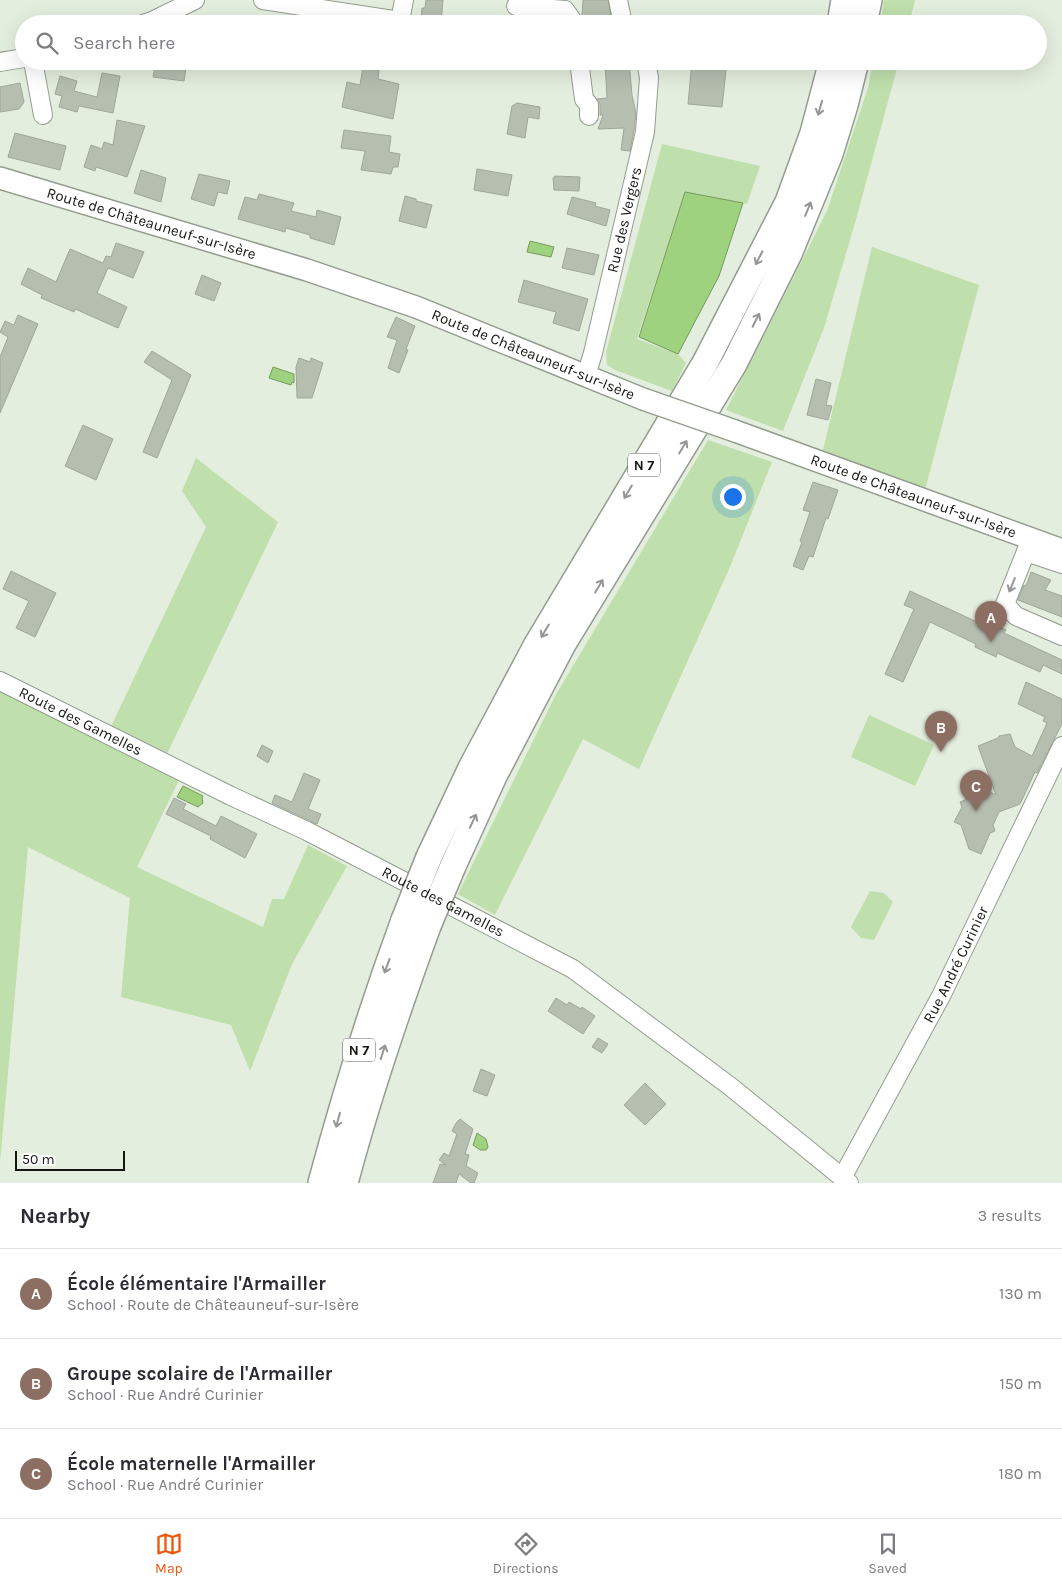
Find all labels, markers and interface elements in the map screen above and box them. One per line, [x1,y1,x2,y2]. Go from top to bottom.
search box [15,15,1047,70]
icon: search [33,29,61,57]
text: Search here [73,32,175,54]
one-way arrow [815,100,824,116]
street label: Rue des Vergers [603,165,645,274]
street label: Route de Châteauneuf-sur-Isère [45,184,258,263]
one-way arrow [804,202,813,217]
one-way arrow [754,251,764,266]
street label: Route de Châteauneuf-sur-Isère [429,305,637,404]
one-way arrow [752,313,761,328]
one-way arrow [679,440,689,454]
street label: Route de Châteauneuf-sur-Isère [808,450,1019,542]
road number: N 7 [628,454,660,476]
one-way arrow [623,484,633,498]
your location [720,484,746,510]
one-way arrow [1007,577,1016,592]
one-way arrow [594,579,604,593]
pin: A [975,601,1007,642]
one-way arrow [539,624,549,638]
street label: Route des Gamelles [16,683,145,759]
pin: B [925,711,957,752]
pin: C [960,770,992,811]
one-way arrow [468,814,478,829]
street label: Route des Gamelles [379,862,507,941]
street label: Rue André Curinier [919,903,992,1026]
one-way arrow [382,957,391,973]
road number: N 7 [343,1038,375,1062]
one-way arrow [379,1045,389,1061]
one-way arrow [332,1112,342,1128]
scale bar [15,1148,125,1171]
text: 50 m [22,1151,55,1168]
text: Nearby [20,1204,90,1228]
text: 3 results [978,1206,1042,1225]
text: École élémentaire l'Armailler [67,1273,326,1295]
text: A [31,1284,41,1303]
text: 130 m [999,1284,1042,1303]
text: School · Route de Châteauneuf-sur-Isère [67,1295,359,1314]
text: Groupe scolaire de l'Armailler [67,1363,332,1385]
text: B [31,1374,41,1393]
text: 150 m [999,1374,1042,1393]
text: School · Rue André Curinier [67,1385,263,1404]
text: École maternelle l'Armailler [67,1453,315,1475]
text: C [31,1464,41,1483]
text: 180 m [999,1464,1042,1483]
text: School · Rue André Curinier [67,1475,263,1494]
tab: Map [155,1530,183,1577]
tab: Directions [493,1530,559,1577]
tab: Saved [868,1530,907,1577]

